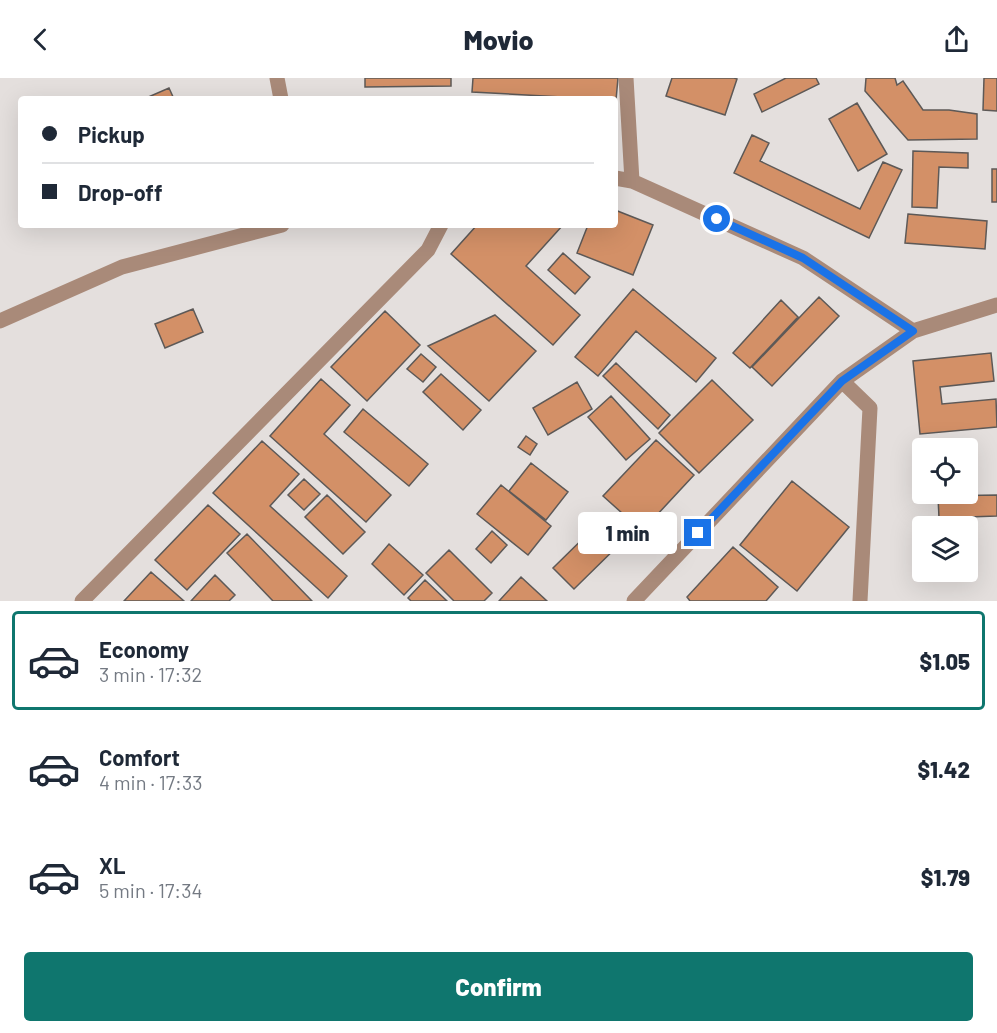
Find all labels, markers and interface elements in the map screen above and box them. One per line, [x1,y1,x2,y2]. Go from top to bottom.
icon: back [24,23,57,56]
text: Movio [464,23,533,55]
icon: share [940,23,973,56]
text: Pickup [78,121,145,147]
text: Drop-off [78,179,162,205]
route start [703,205,730,232]
map controls [912,438,978,582]
button: locate [912,438,978,504]
callout: 1 min [578,512,677,554]
button: layers [912,516,978,582]
route end [684,519,711,546]
text: 1 min [606,521,649,545]
icon: car [27,634,81,688]
text: Economy [99,636,189,662]
text: $1.05 [920,648,970,674]
text: 3 min · 17:32 [99,662,202,686]
icon: car [27,742,81,796]
text: Comfort [99,744,180,770]
text: $1.42 [917,756,970,782]
text: 4 min · 17:33 [99,770,202,794]
icon: car [27,850,81,904]
text: XL [99,852,125,878]
text: $1.79 [921,864,970,890]
text: 5 min · 17:34 [99,878,202,902]
button: Confirm [24,952,973,1021]

